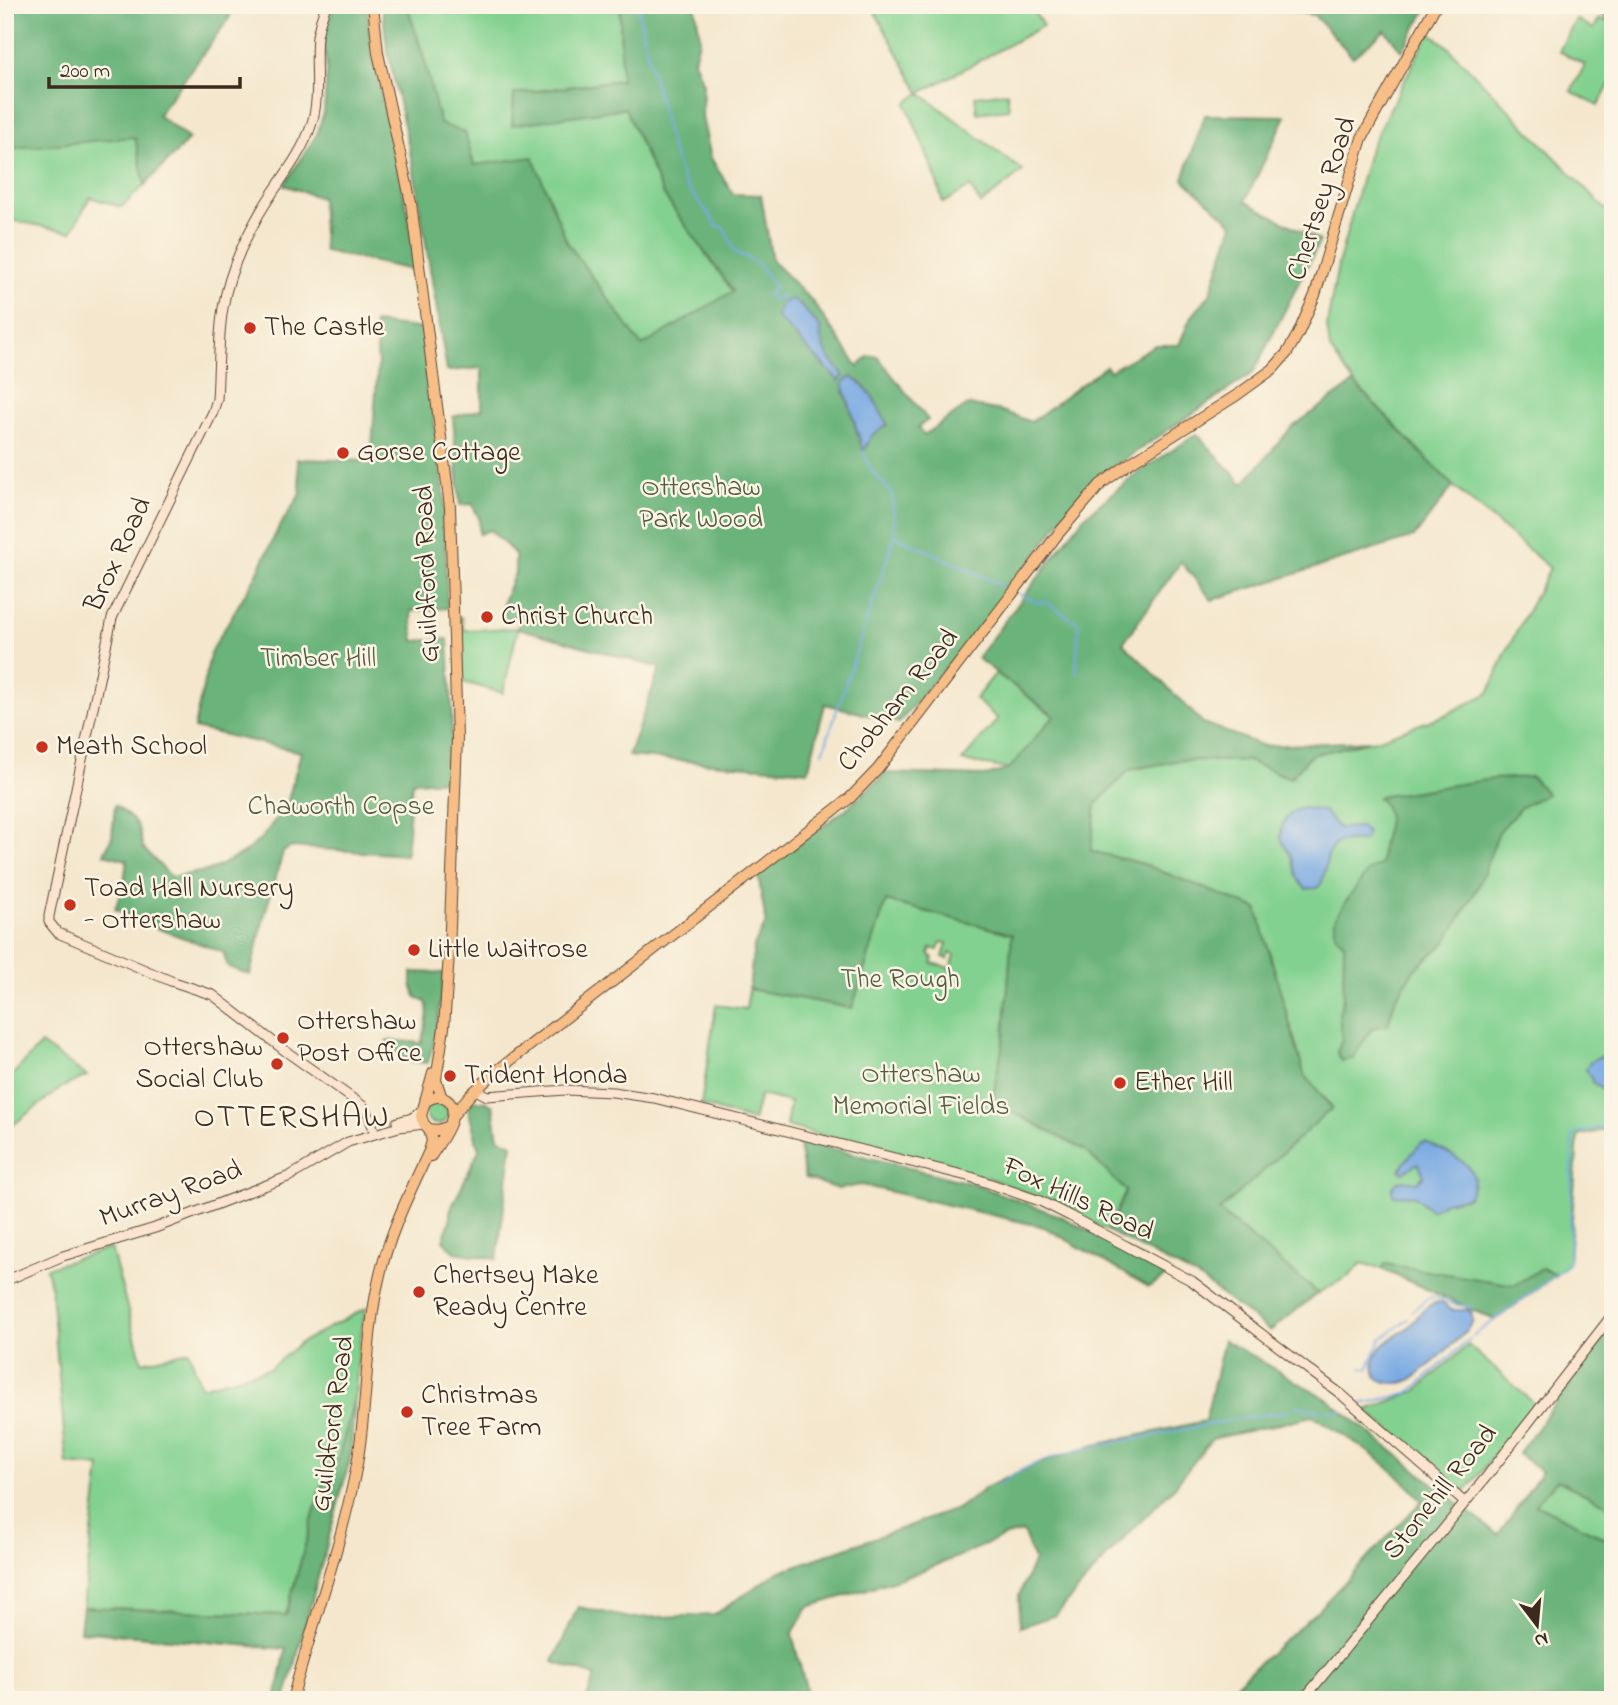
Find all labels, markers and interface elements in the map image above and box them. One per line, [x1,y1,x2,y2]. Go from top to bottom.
scale bar [49,46,240,90]
text: 200 m [60,57,110,87]
street label: Chertsey Road [1277,112,1369,286]
place label: The Castle [264,308,385,349]
marker: The Castle [242,320,258,336]
place label: Gorse Cottage [357,433,521,474]
marker: Gorse Cottage [335,445,351,461]
park label: Ottershaw Park Wood [639,468,763,541]
street label: Guildford Road [404,485,452,663]
street label: Brox Road [74,491,164,620]
place label: Christ Church [501,597,653,638]
marker: Christ Church [479,609,495,625]
street label: Chobham Road [828,620,970,782]
park label: Timber Hill [260,639,376,680]
place label: Meath School [56,727,207,768]
marker: Meath School [34,739,50,755]
park label: Chaworth Copse [248,787,435,828]
place label: Toad Hall Nursery - Ottershaw [84,869,294,942]
marker: Toad Hall Nursery - Ottershaw [62,897,78,913]
place label: Little Waitrose [428,930,588,971]
marker: Little Waitrose [406,942,422,958]
park label: The Rough [840,960,960,1001]
place label: Ottershaw Post Office [297,1002,422,1075]
place label: Ottershaw Social Club [135,1028,263,1101]
marker: Ottershaw Post Office [275,1030,291,1046]
park label: Ottershaw Memorial Fields [833,1055,1009,1128]
marker: Ottershaw Social Club [269,1056,285,1072]
place label: Trident Honda [464,1056,628,1097]
place label: Ether Hill [1134,1063,1233,1104]
marker: Trident Honda [442,1068,458,1084]
marker: Ether Hill [1112,1075,1128,1091]
district label: OTTERSHAW [194,1095,390,1142]
street label: Fox Hills Road [995,1147,1161,1253]
street label: Murray Road [94,1150,248,1240]
place label: Chertsey Make Ready Centre [433,1256,599,1329]
marker: Chertsey Make Ready Centre [411,1284,427,1300]
street label: Guildford Road [301,1333,367,1515]
place label: Christmas Tree Farm [421,1376,542,1449]
marker: Christmas Tree Farm [399,1404,415,1420]
street label: Stonehill Road [1373,1416,1509,1570]
north arrow [1502,1590,1572,1660]
text: N [1531,1624,1551,1654]

